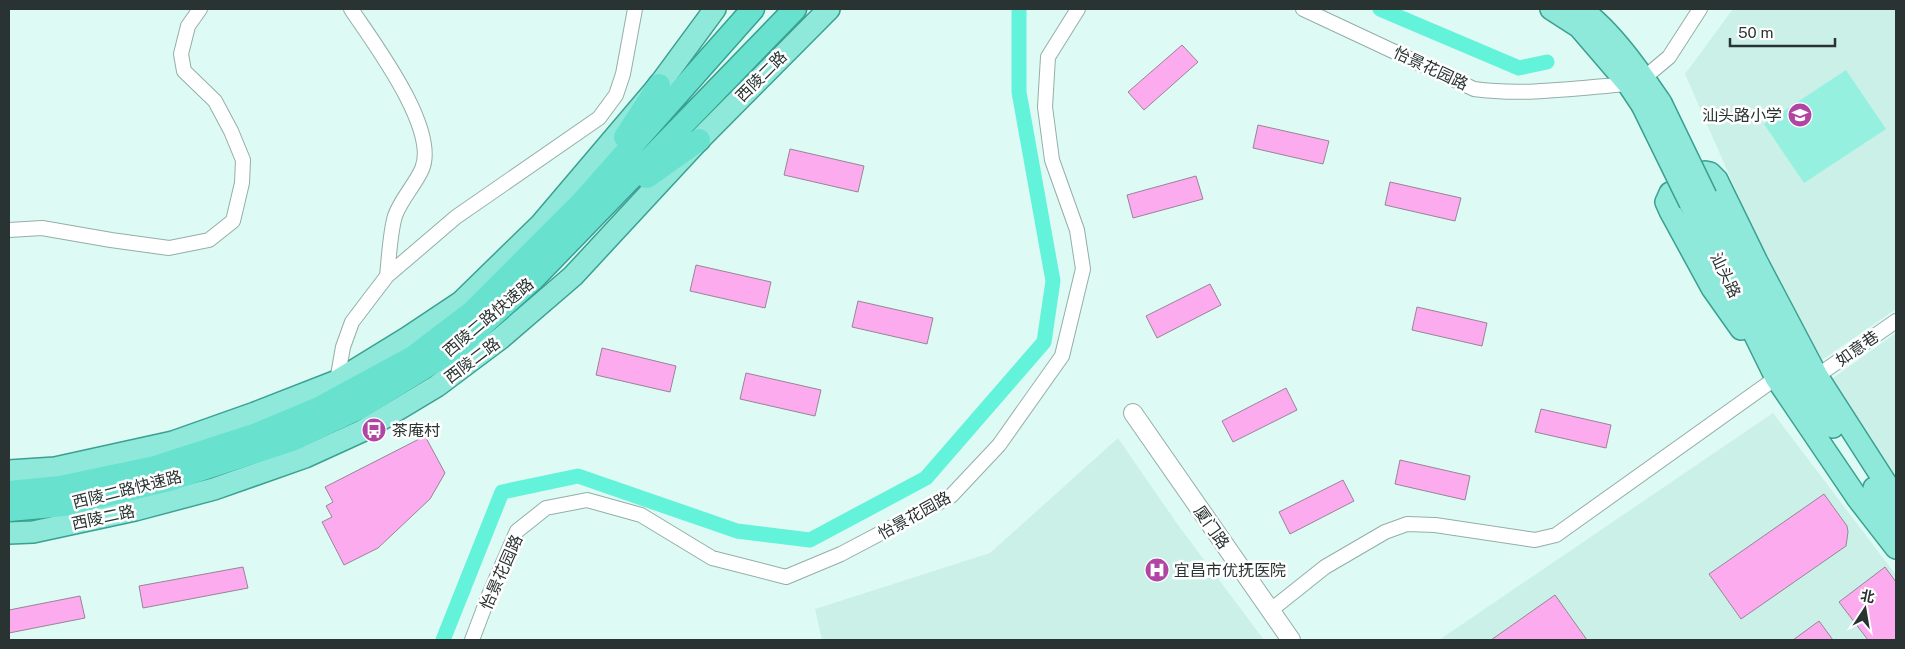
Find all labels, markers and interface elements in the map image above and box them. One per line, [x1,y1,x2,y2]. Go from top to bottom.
scale bar [1730,15,1835,47]
text: 50 m [1738,24,1773,41]
street label: 怡景花园路 [1391,43,1471,94]
street label: 西陵二路 [732,47,791,106]
school or university icon: 汕头路小学 [1787,102,1813,128]
place label: 汕头路小学 [1702,106,1782,125]
street label: 汕头路 [1706,249,1745,301]
street label: 西陵二路快速路 [439,274,537,360]
street label: 如意巷 [1832,327,1882,370]
street label: 西陵二路 [441,333,503,387]
bus stop icon: 茶庵村 [361,417,387,443]
place label: 茶庵村 [392,421,440,440]
street label: 西陵二路快速路 [70,467,184,512]
street label: 怡景花园路 [875,488,954,543]
street label: 西陵二路 [70,502,136,533]
street label: 厦门路 [1190,502,1233,552]
street label: 怡景花园路 [477,532,526,613]
hospital icon: 宜昌市优抚医院 [1144,557,1170,583]
place label: 宜昌市优抚医院 [1174,561,1286,580]
north arrow [1840,584,1890,634]
text: 北 [1859,587,1876,606]

